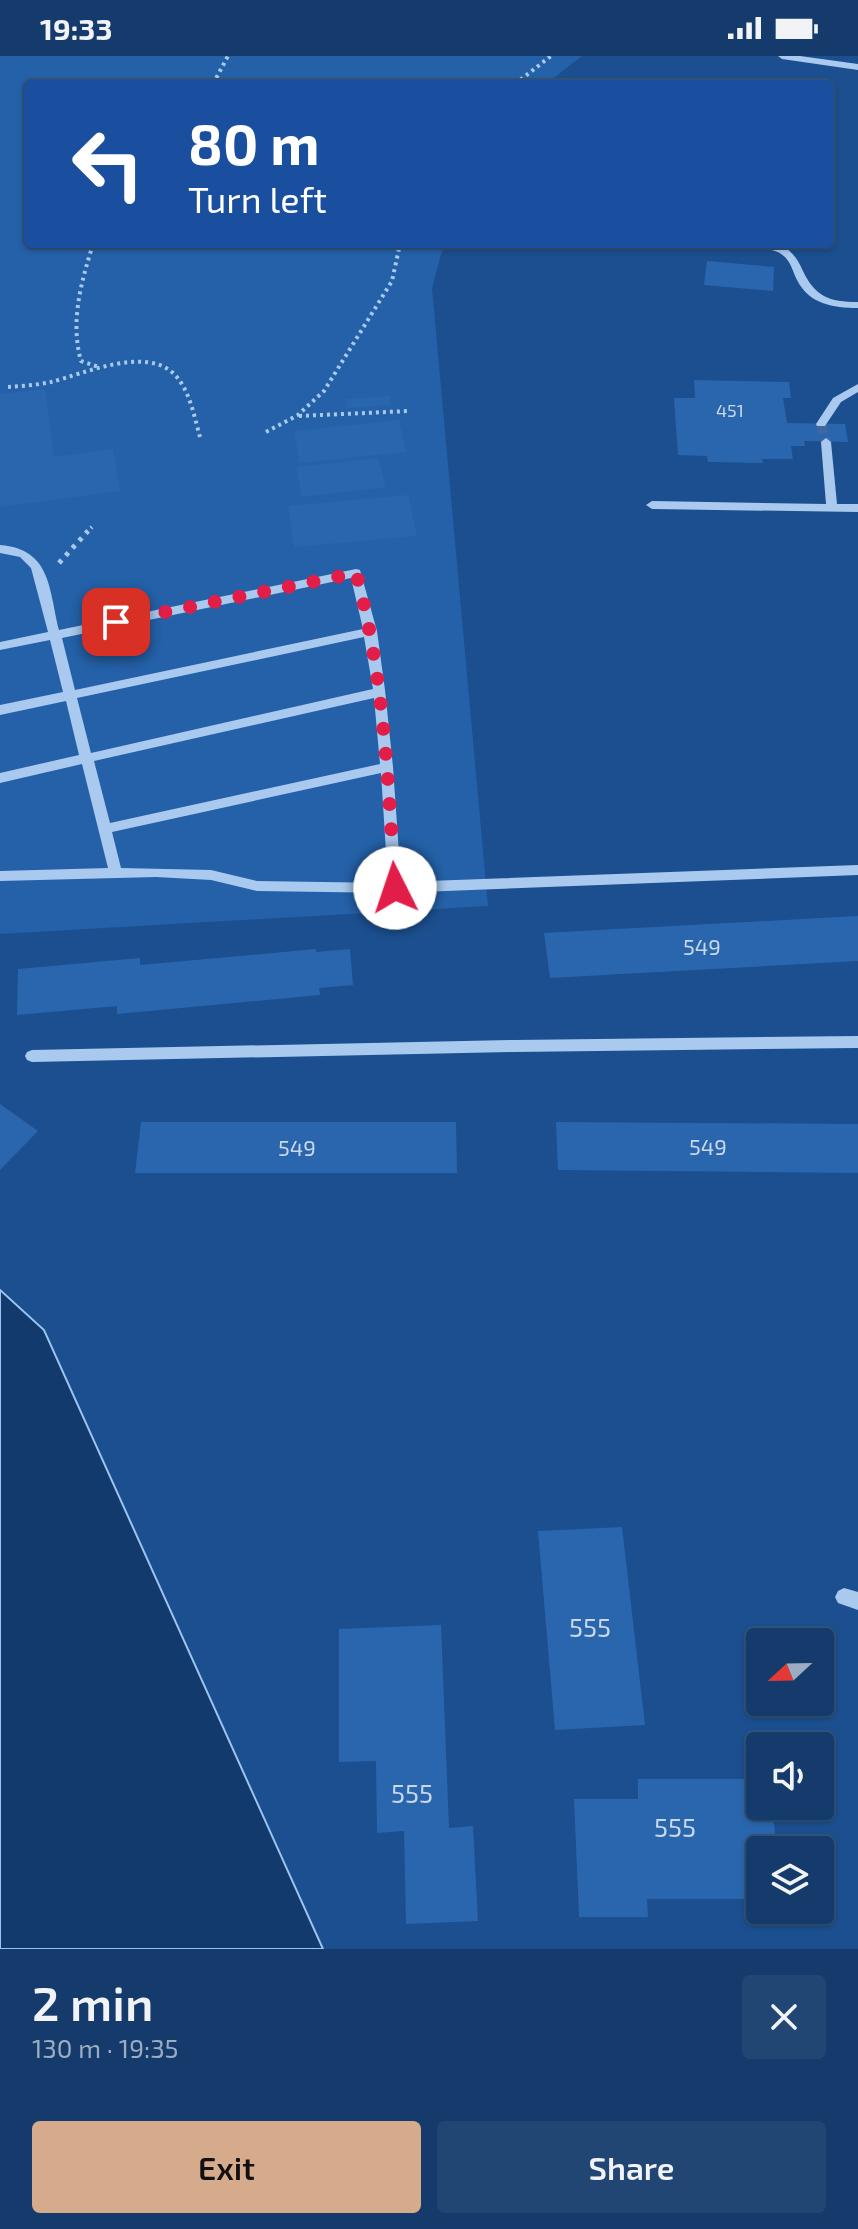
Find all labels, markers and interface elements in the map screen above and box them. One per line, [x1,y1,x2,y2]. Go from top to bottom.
text: 19:33 [40,10,112,46]
text: 80 m [188,109,320,176]
icon: left [56,112,160,216]
text: Turn left [188,177,327,220]
house number: 451 [716,399,744,421]
pin [82,588,150,656]
icon: arrive [94,600,138,644]
position arrow [353,846,437,930]
house number: 549 [683,933,721,959]
house number: 549 [689,1133,727,1159]
house number: 549 [278,1134,316,1160]
house number: 555 [569,1611,611,1642]
north arrow [746,1628,834,1716]
map controls [746,1628,834,1924]
button: sound [746,1732,834,1820]
house number: 555 [391,1777,433,1808]
house number: 555 [654,1811,696,1842]
button: layers [746,1836,834,1924]
text: 2 min [32,1973,153,2031]
button: close [742,1975,826,2059]
text: 130 m · 19:35 [32,2032,179,2063]
button: Exit [32,2121,421,2213]
button: Share [437,2121,826,2213]

